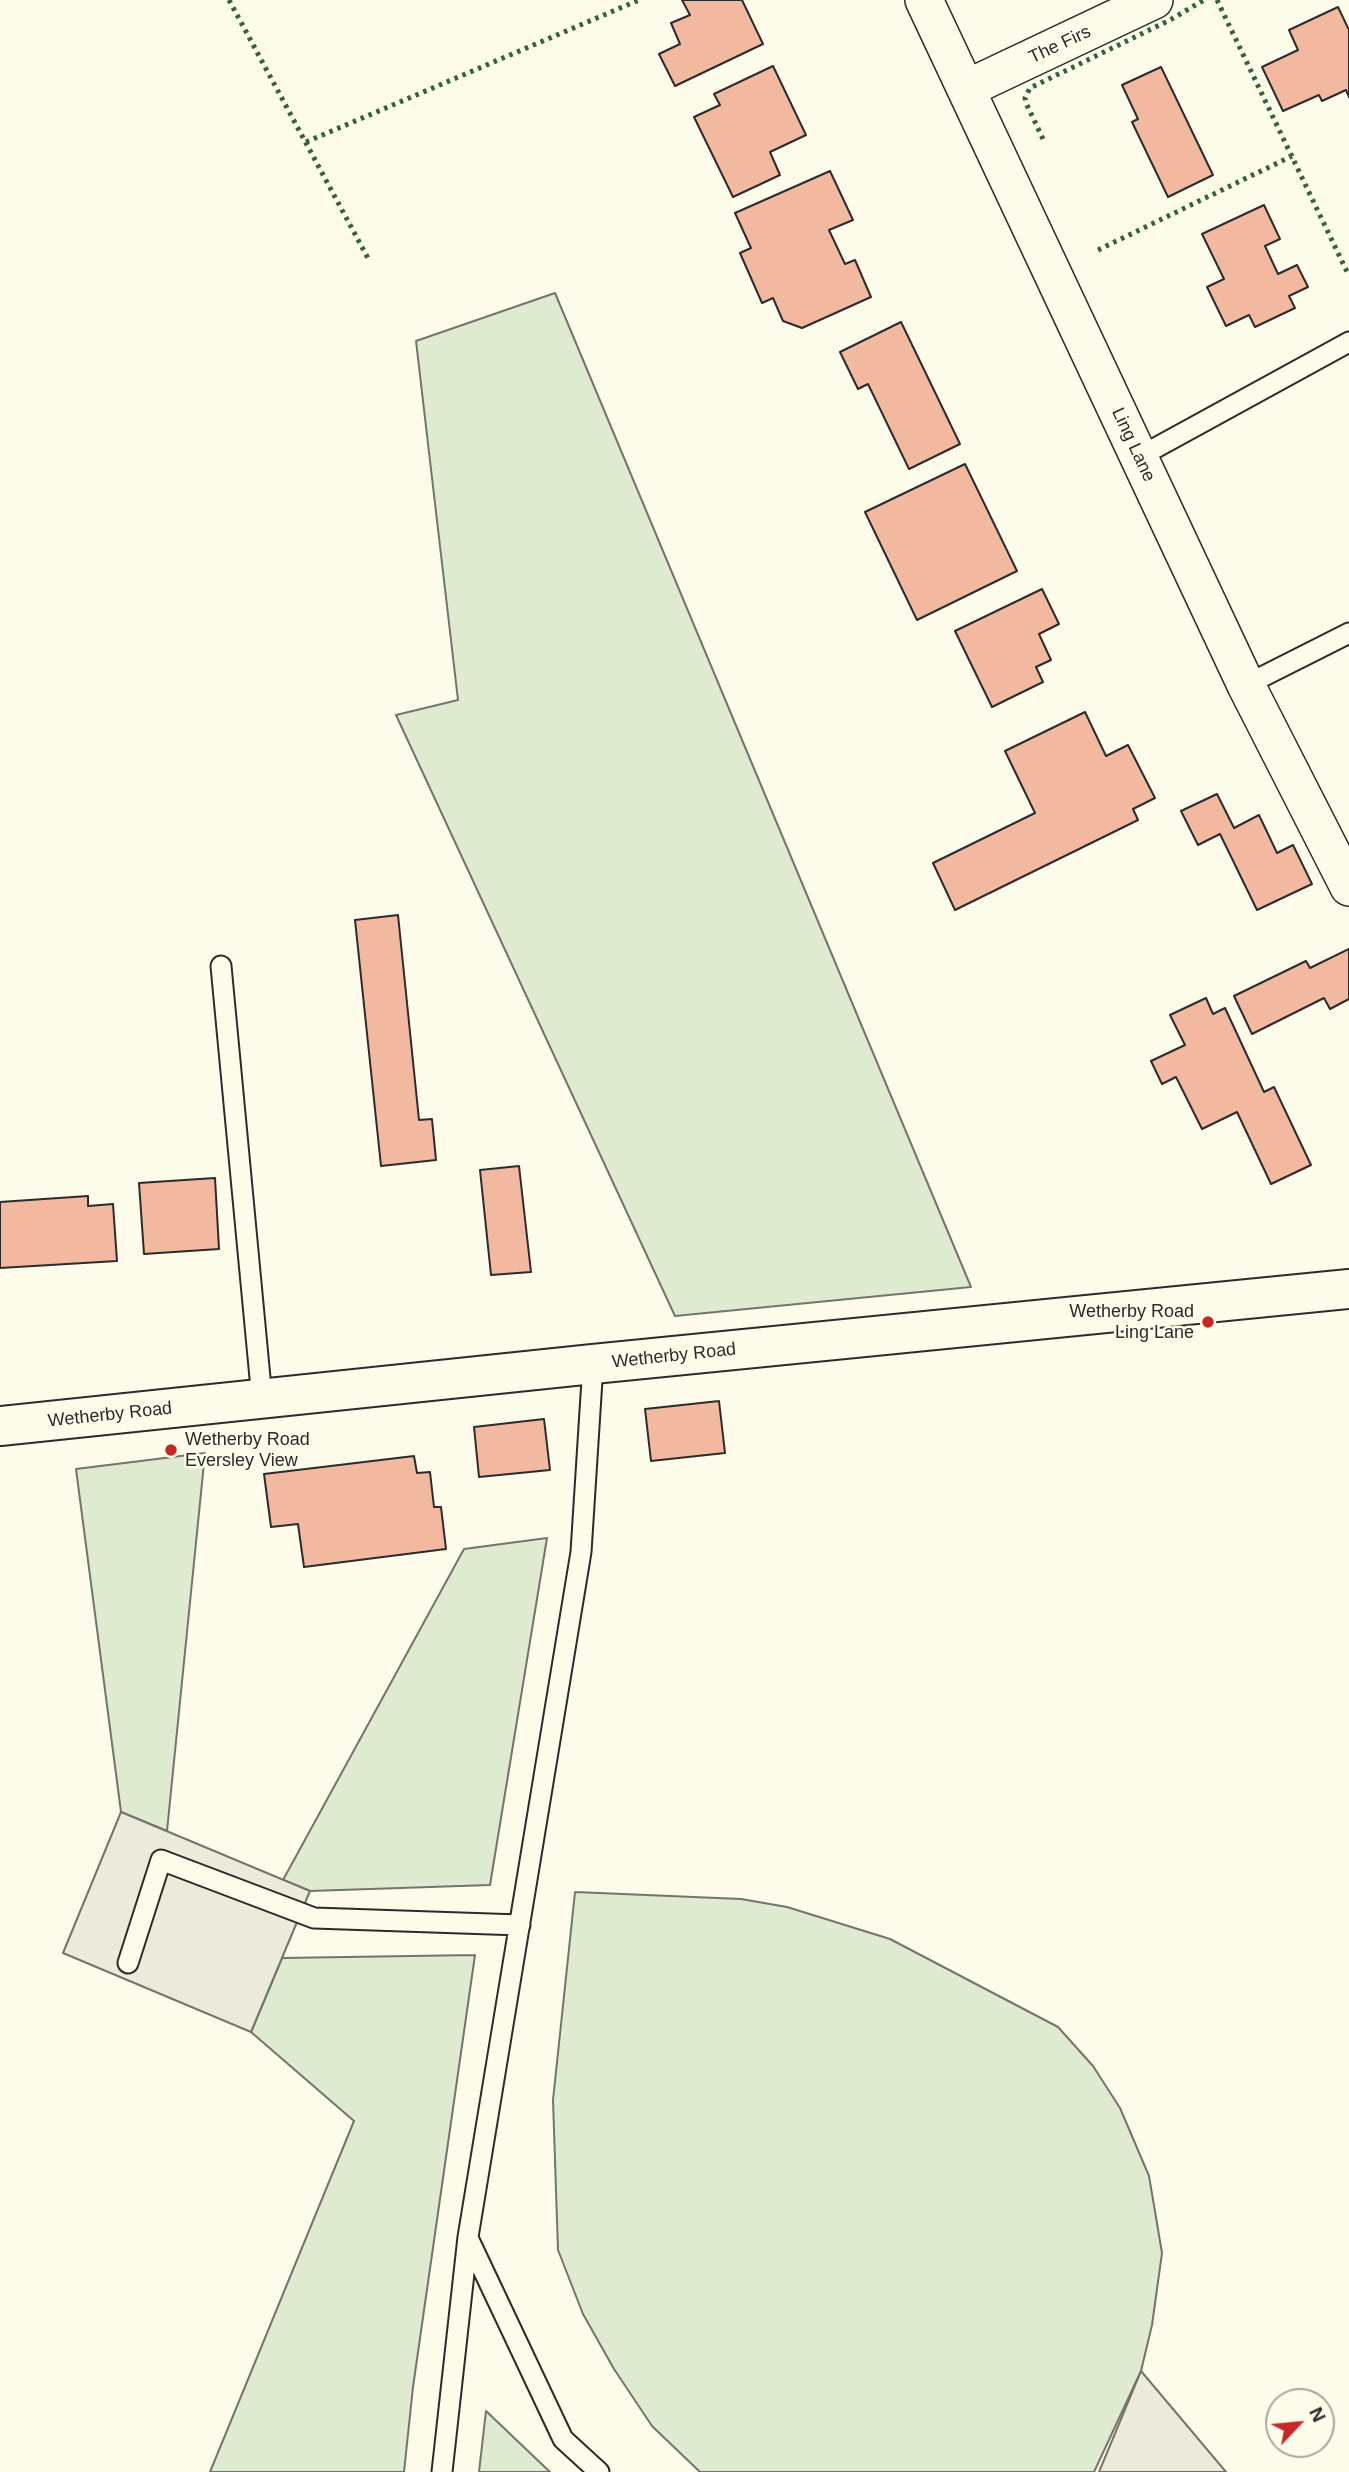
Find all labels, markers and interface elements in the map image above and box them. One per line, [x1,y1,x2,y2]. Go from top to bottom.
street label: The Firs [1026,21,1094,69]
street label: Ling Lane [1107,405,1159,485]
place label: Wetherby Road Ling Lane [1069,1301,1194,1344]
marker: Wetherby Road Ling Lane [1200,1314,1216,1330]
street label: Wetherby Road [611,1339,737,1373]
street label: Wetherby Road [47,1398,173,1432]
place label: Wetherby Road Eversley View [185,1429,310,1472]
marker: Wetherby Road Eversley View [163,1442,179,1458]
north arrow [1265,2388,1335,2458]
text: N [1305,2404,1330,2425]

